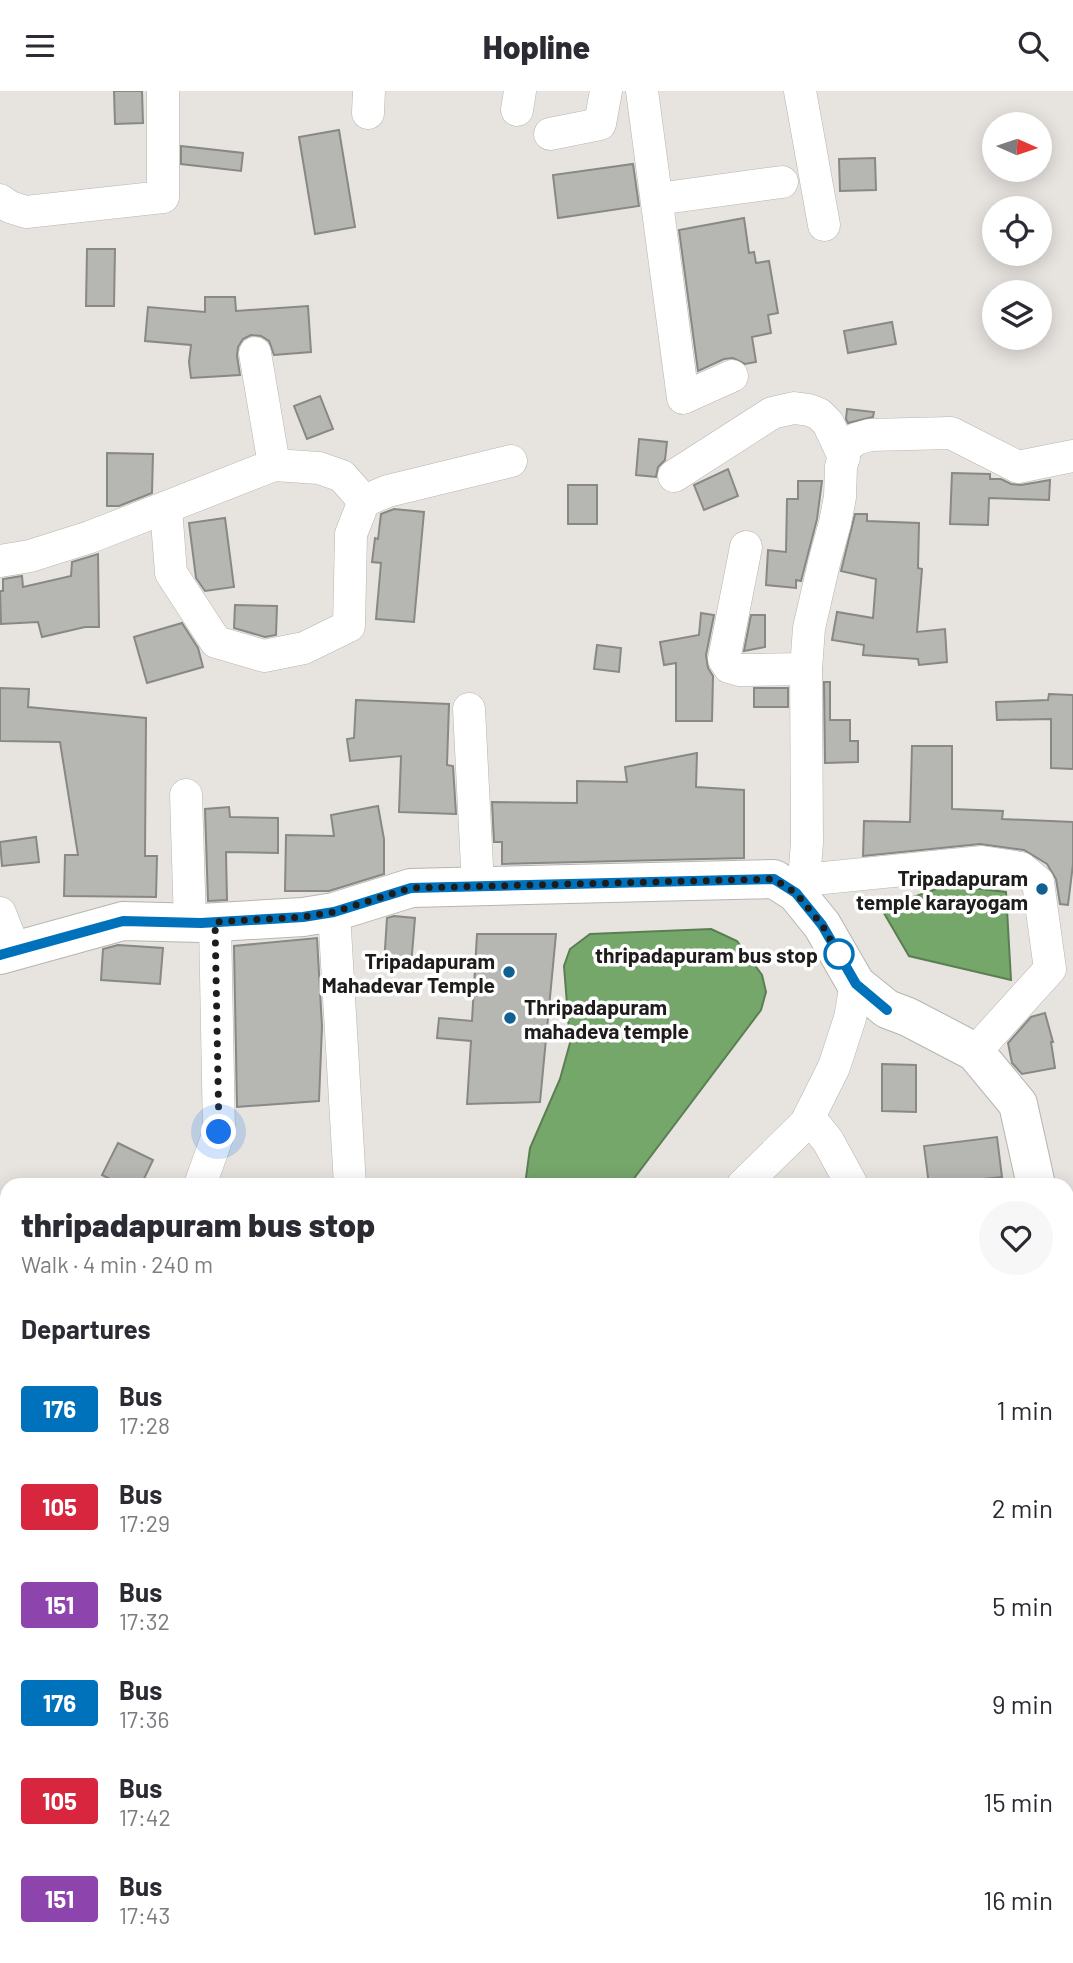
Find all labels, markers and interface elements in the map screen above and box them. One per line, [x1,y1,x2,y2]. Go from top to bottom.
icon: menu [21,27,59,65]
text: Hopline [483,27,590,65]
icon: search [1014,27,1052,65]
north arrow [982,112,1052,182]
map controls [982,112,1052,350]
button: locate [982,196,1052,266]
button: layers [982,280,1052,350]
place label: Tripadapuram temple karayogam [856,865,1028,914]
marker: Tripadapuram temple karayogam [1034,881,1050,897]
marker: thripadapuram bus stop [824,939,854,969]
place label: thripadapuram bus stop [595,942,818,967]
place label: Tripadapuram Mahadevar Temple [322,948,495,997]
marker: Tripadapuram Mahadevar Temple [501,964,517,980]
place label: Thripadapuram mahadeva temple [524,994,689,1043]
marker: Thripadapuram mahadeva temple [502,1010,518,1026]
your location [201,1114,236,1149]
button: heart [979,1201,1053,1275]
text: thripadapuram bus stop [21,1204,375,1244]
text: Walk · 4 min · 240 m [21,1250,213,1278]
text: Departures [21,1313,151,1344]
text: Bus [119,1380,162,1411]
text: 176 [43,1394,76,1423]
text: 1 min [997,1394,1053,1425]
text: 17:28 [119,1411,170,1439]
text: Bus [119,1478,162,1509]
text: 105 [42,1492,77,1521]
text: 2 min [992,1492,1053,1523]
text: 17:29 [119,1509,170,1537]
text: Bus [119,1576,162,1607]
text: 151 [45,1590,74,1619]
text: 5 min [992,1590,1053,1621]
text: 17:32 [119,1607,170,1635]
text: Bus [119,1674,162,1705]
text: 176 [43,1688,76,1717]
text: 9 min [992,1688,1053,1719]
text: 17:36 [119,1705,169,1733]
text: Bus [119,1772,162,1803]
text: 105 [42,1786,77,1815]
text: 15 min [983,1786,1053,1817]
text: 17:42 [119,1803,171,1831]
text: Bus [119,1870,162,1901]
text: 151 [45,1884,74,1913]
text: 16 min [983,1884,1053,1915]
text: 17:43 [119,1901,170,1929]

